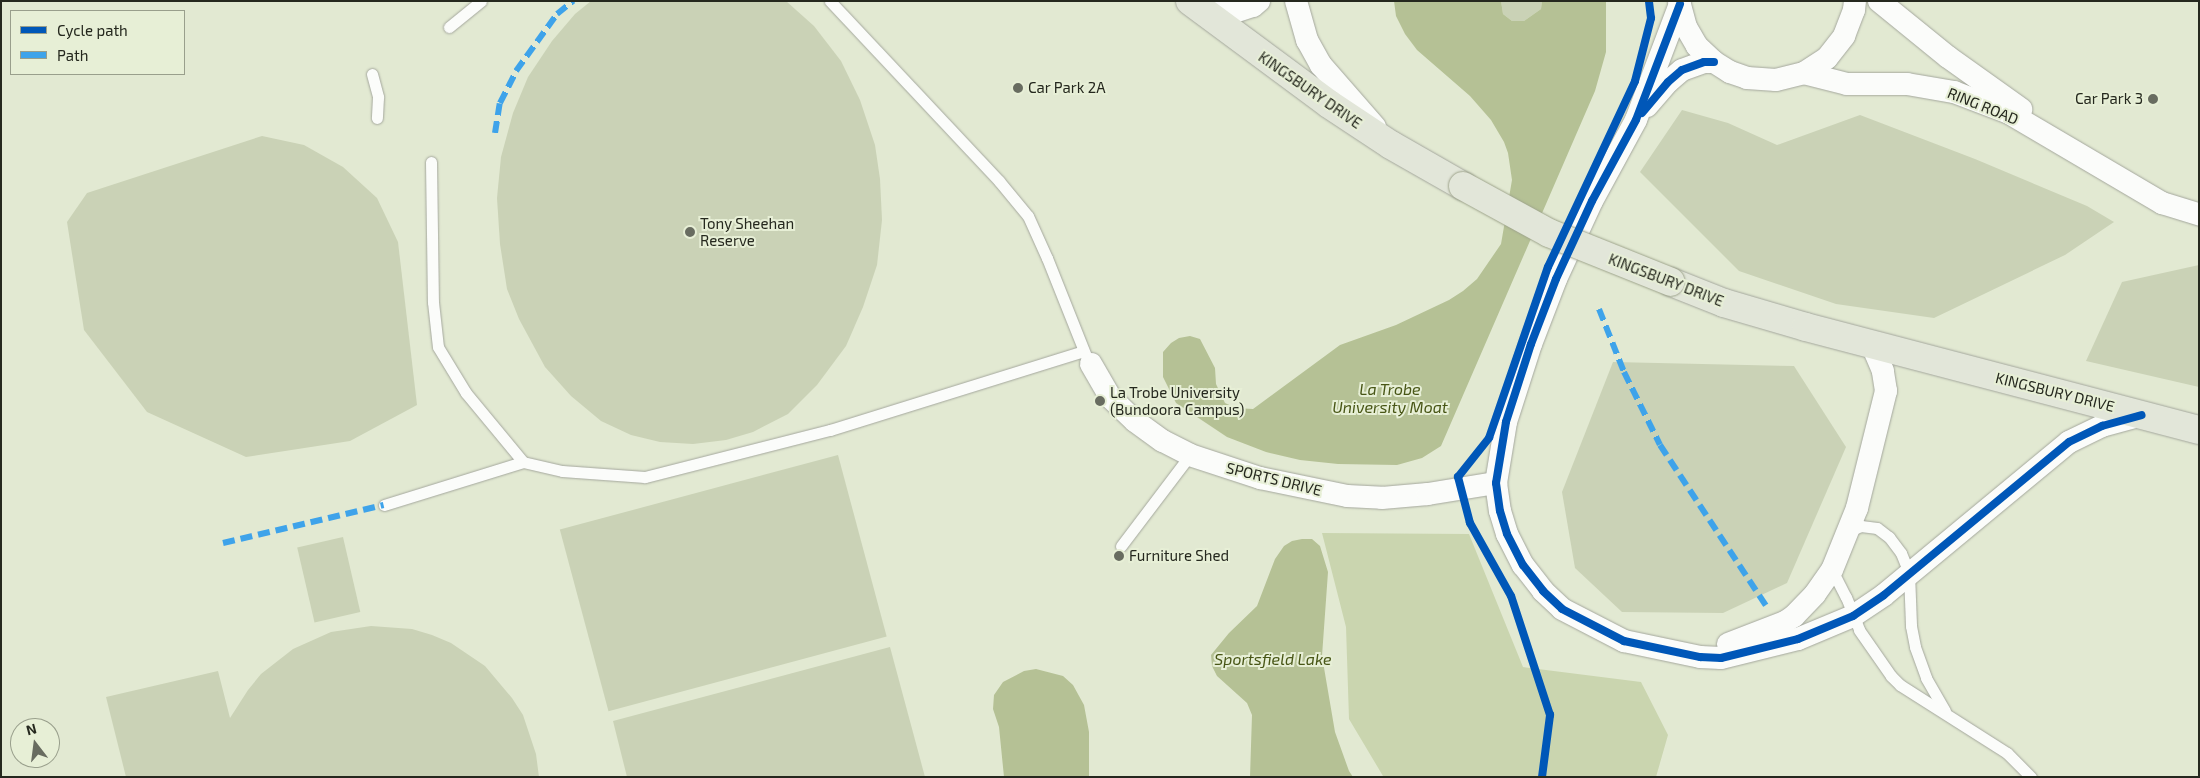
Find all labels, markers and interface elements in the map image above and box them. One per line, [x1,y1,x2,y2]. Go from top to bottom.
legend [10,10,185,75]
text: Cycle path [57,21,128,39]
text: Path [57,46,88,64]
street label: KINGSBURY DRIVE [1255,48,1365,132]
place label: Car Park 2A [1028,79,1106,97]
marker: Car Park 2A [1012,82,1024,94]
street label: RING ROAD [1945,84,2021,128]
place label: Car Park 3 [2074,90,2143,108]
marker: Car Park 3 [2147,93,2159,105]
place label: Tony Sheehan Reserve [700,214,794,249]
marker: Tony Sheehan Reserve [684,226,696,238]
street label: KINGSBURY DRIVE [1606,250,1726,310]
street label: KINGSBURY DRIVE [1994,368,2116,416]
water label: La Trobe University Moat [1332,379,1448,417]
place label: La Trobe University (Bundoora Campus) [1110,383,1244,418]
marker: La Trobe University (Bundoora Campus) [1094,395,1106,407]
street label: SPORTS DRIVE [1224,458,1324,500]
place label: Furniture Shed [1129,547,1229,565]
marker: Furniture Shed [1113,550,1125,562]
water label: Sportsfield Lake [1214,649,1332,669]
north arrow [10,718,60,768]
text: N [24,719,38,739]

